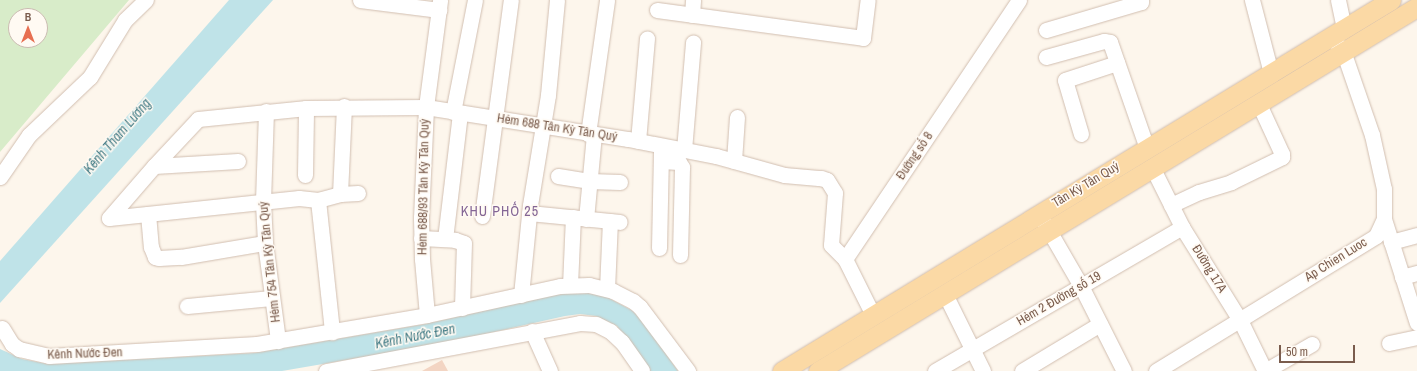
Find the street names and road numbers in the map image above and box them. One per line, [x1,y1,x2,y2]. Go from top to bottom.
street label: Hẻm 688 Tân Kỳ Tân Quý [496,111,618,145]
street label: Hẻm 688/93 Tân Kỳ Tân Quý [415,119,433,255]
street label: Đường số 8 [893,129,937,183]
street label: Tân Kỳ Tân Quý [1050,159,1122,211]
street label: Hẻm 754 Tân Kỳ Tân Quý [256,201,284,323]
street label: Ap Chien Luoc [1302,235,1370,285]
street label: Đường 17A [1188,242,1230,296]
street label: Hẻm 2 Đường số 19 [1014,269,1104,329]
street label: Kênh Nước Đen [47,345,123,363]

